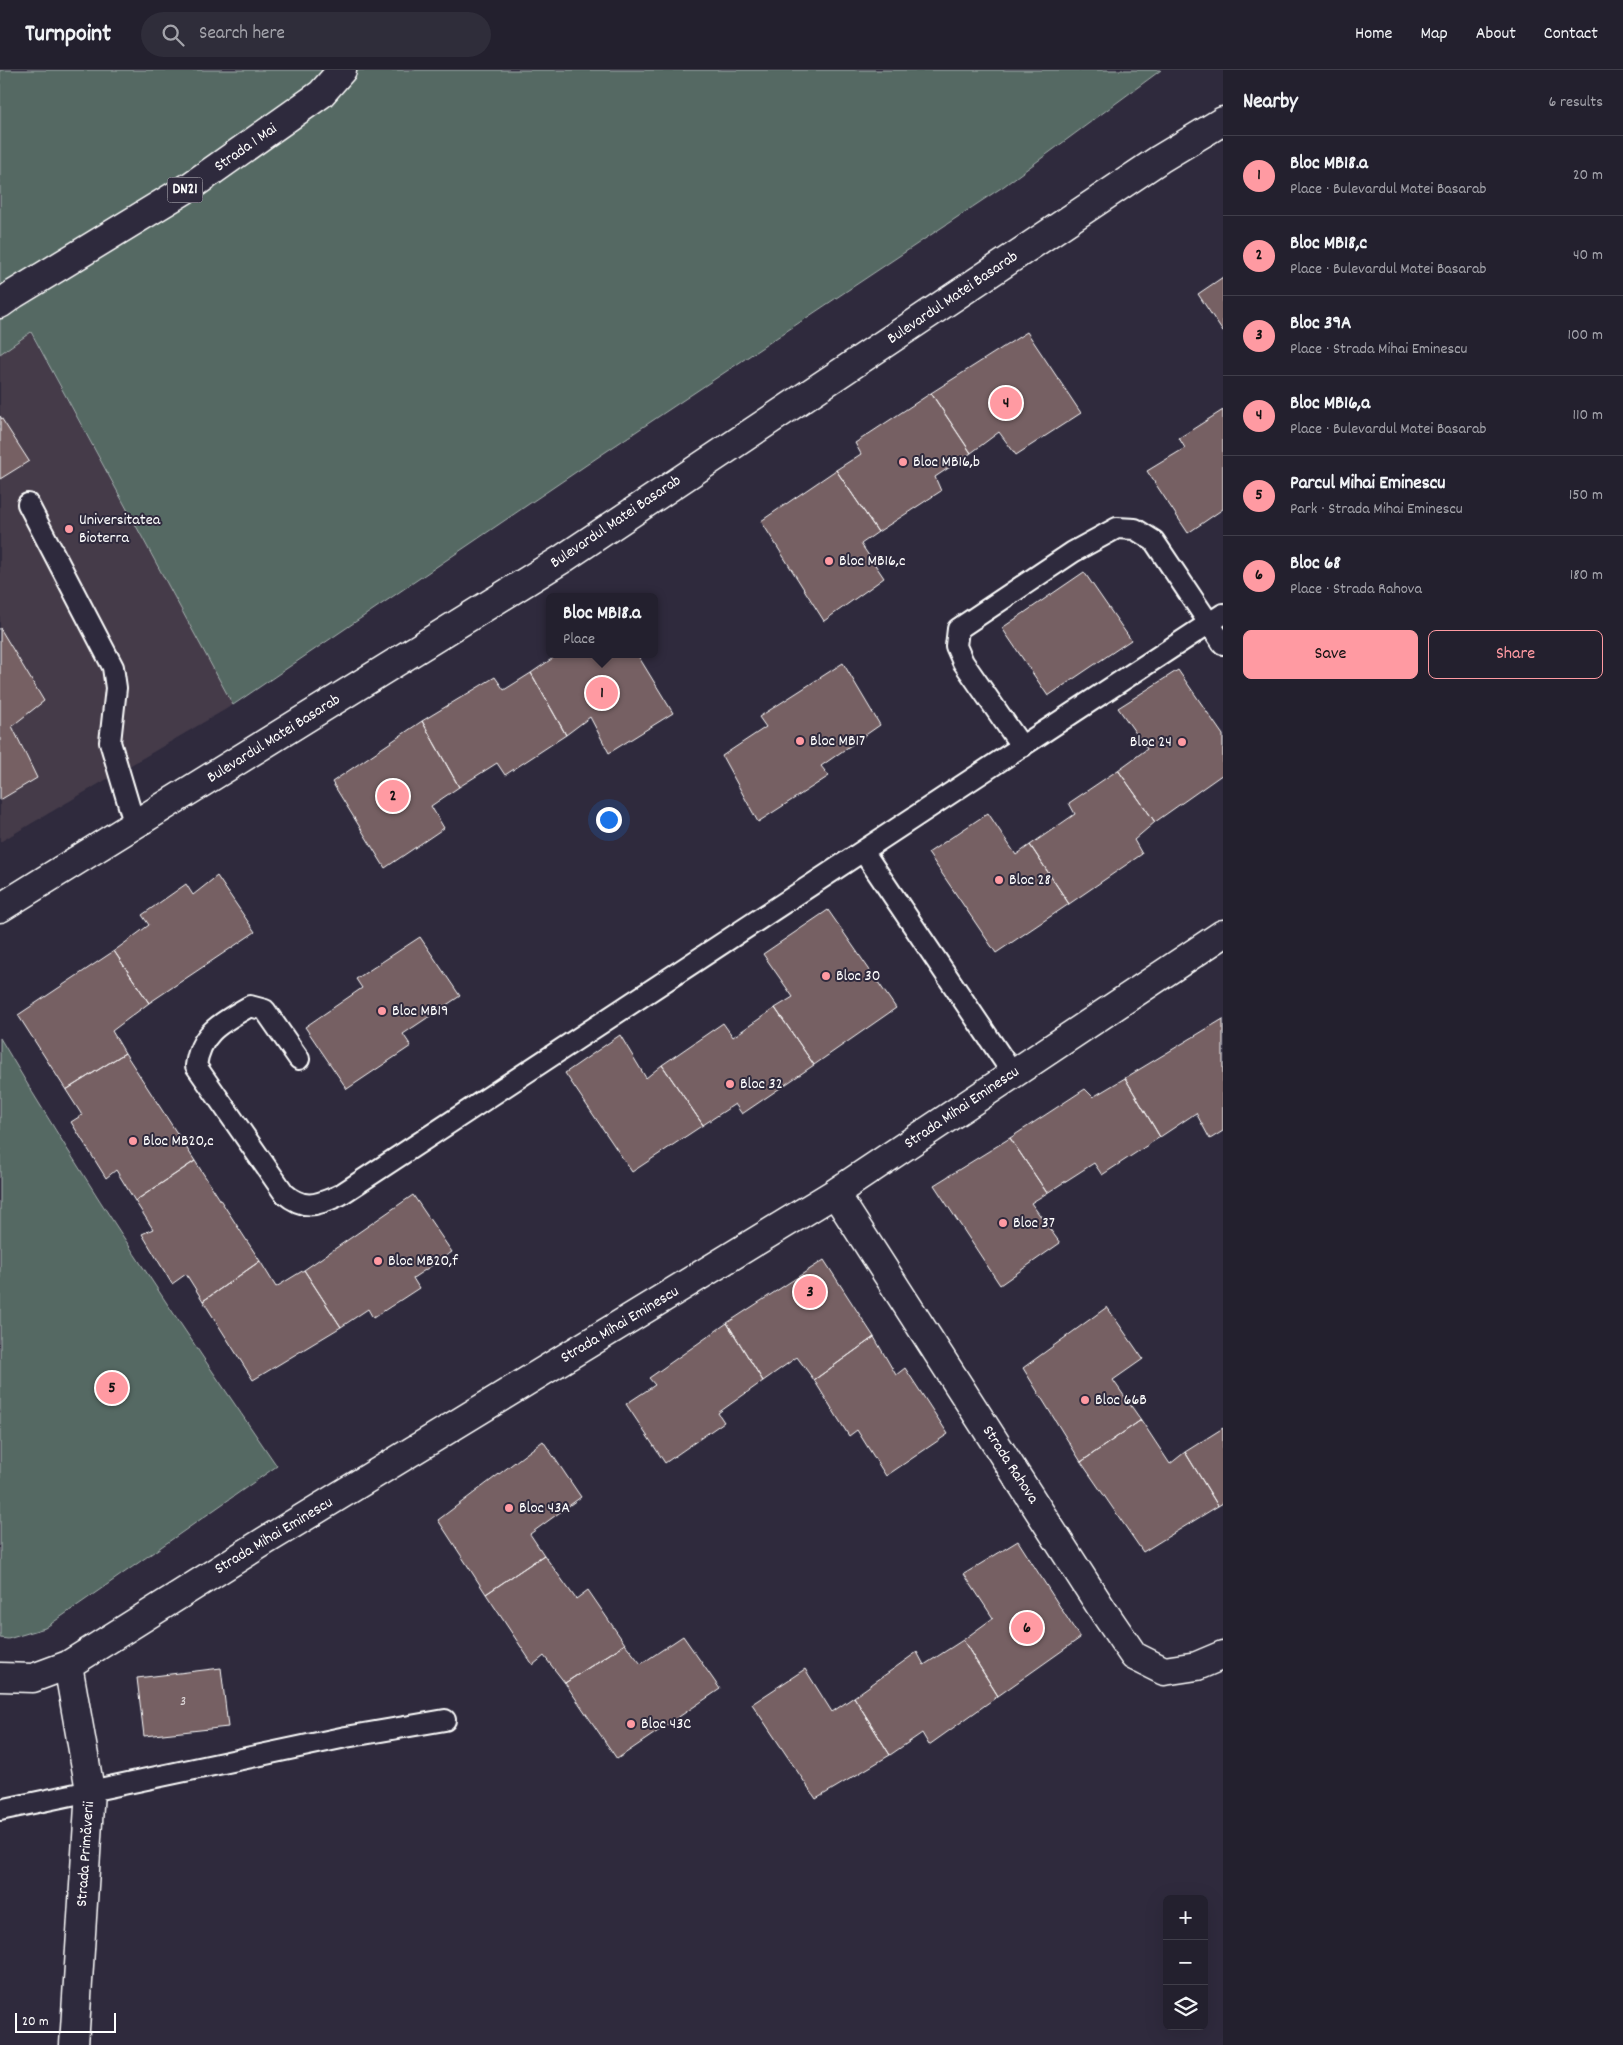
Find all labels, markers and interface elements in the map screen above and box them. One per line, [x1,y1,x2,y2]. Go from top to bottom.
search box [141,12,491,57]
text: Turnpoint [25,18,111,52]
icon: search [159,21,187,49]
text: Search here [199,21,285,48]
text: Home [1355,22,1392,47]
text: Map [1420,22,1448,47]
text: About [1476,22,1516,47]
text: Contact [1544,22,1598,47]
text: Nearby [1243,88,1298,118]
text: 6 results [1548,91,1603,114]
street label: Strada 1 Mai [210,118,282,178]
text: Bloc MB18.a [1290,151,1368,178]
text: 1 [1257,164,1261,187]
text: 20 m [1573,164,1603,187]
road number: DN21 [168,178,202,202]
text: Place · Bulevardul Matei Basarab [1290,178,1486,201]
text: Bloc MB18,c [1290,231,1367,258]
text: 2 [1256,244,1263,267]
text: 40 m [1573,244,1603,267]
street label: Bulevardul Matei Basarab [883,246,1023,350]
text: Place · Bulevardul Matei Basarab [1290,258,1486,281]
text: Bloc 39A [1290,311,1351,338]
text: 3 [1255,324,1263,347]
text: 100 m [1567,324,1603,347]
text: Place · Strada Mihai Eminescu [1290,338,1468,361]
pin: 4 [990,384,1022,422]
text: Bloc MB16,a [1290,391,1370,418]
text: 4 [1256,404,1262,427]
text: 110 m [1573,404,1603,427]
text: Place · Bulevardul Matei Basarab [1290,418,1486,441]
place label: Bloc MB16,b [913,451,980,474]
marker: Bloc MB16,b [897,456,909,468]
street label: Bulevardul Matei Basarab [546,470,686,574]
text: Parcul Mihai Eminescu [1290,471,1445,498]
text: 5 [1255,484,1263,507]
text: 150 m [1569,484,1603,507]
text: Park · Strada Mihai Eminescu [1290,498,1463,521]
place label: Universitatea Bioterra [79,509,161,550]
marker: Universitatea Bioterra [63,523,75,535]
place label: Bloc MB16,c [839,550,905,573]
text: Bloc 68 [1290,551,1341,578]
marker: Bloc MB16,c [823,555,835,567]
text: 6 [1255,564,1263,587]
text: 180 m [1570,564,1603,587]
text: Place · Strada Rahova [1290,578,1422,601]
popup [546,593,658,658]
text: Bloc MB18.a [563,601,641,628]
text: Place [563,628,595,651]
button: Save [1243,630,1418,679]
button: Share [1428,630,1603,679]
pin: 1 [586,674,618,712]
street label: Bulevardul Matei Basarab [203,689,345,789]
place label: Bloc MB17 [810,730,865,753]
place label: Bloc 24 [1130,731,1172,754]
marker: Bloc MB17 [794,735,806,747]
marker: Bloc 24 [1176,736,1188,748]
pin: 2 [377,777,409,815]
your location [596,807,622,833]
place label: Bloc 28 [1009,869,1051,892]
marker: Bloc 28 [993,874,1005,886]
place label: Bloc 30 [836,965,880,988]
marker: Bloc 30 [820,970,832,982]
place label: Bloc MB19 [392,1000,448,1023]
marker: Bloc MB19 [376,1005,388,1017]
street label: Strada Mihai Eminescu [900,1061,1024,1155]
place label: Bloc 32 [740,1073,783,1096]
marker: Bloc 32 [724,1078,736,1090]
place label: Bloc MB20,c [143,1130,214,1153]
marker: Bloc MB20,c [127,1135,139,1147]
place label: Bloc 37 [1013,1212,1055,1235]
marker: Bloc 37 [997,1217,1009,1229]
place label: Bloc MB20,f [388,1250,458,1273]
marker: Bloc MB20,f [372,1255,384,1267]
pin: 3 [794,1273,826,1311]
street label: Strada Mihai Eminescu [556,1280,684,1369]
pin: 5 [96,1369,128,1407]
place label: Bloc 66B [1095,1389,1147,1412]
marker: Bloc 66B [1079,1394,1091,1406]
street label: Strada Rahova [976,1421,1044,1509]
street label: Strada Mihai Eminescu [210,1491,338,1580]
place label: Bloc 43A [519,1497,570,1520]
marker: Bloc 43A [503,1502,515,1514]
pin: 6 [1011,1609,1043,1647]
house number: 3 [180,1692,186,1712]
place label: Bloc 43C [641,1713,691,1736]
marker: Bloc 43C [625,1718,637,1730]
street label: Strada Primăverii [71,1800,101,1908]
map controls [1163,1895,1208,2030]
button: + [1163,1895,1208,1940]
button: − [1163,1940,1208,1985]
button: layers [1163,1985,1208,2030]
scale bar [15,2010,116,2033]
text: 20 m [22,2012,49,2032]

